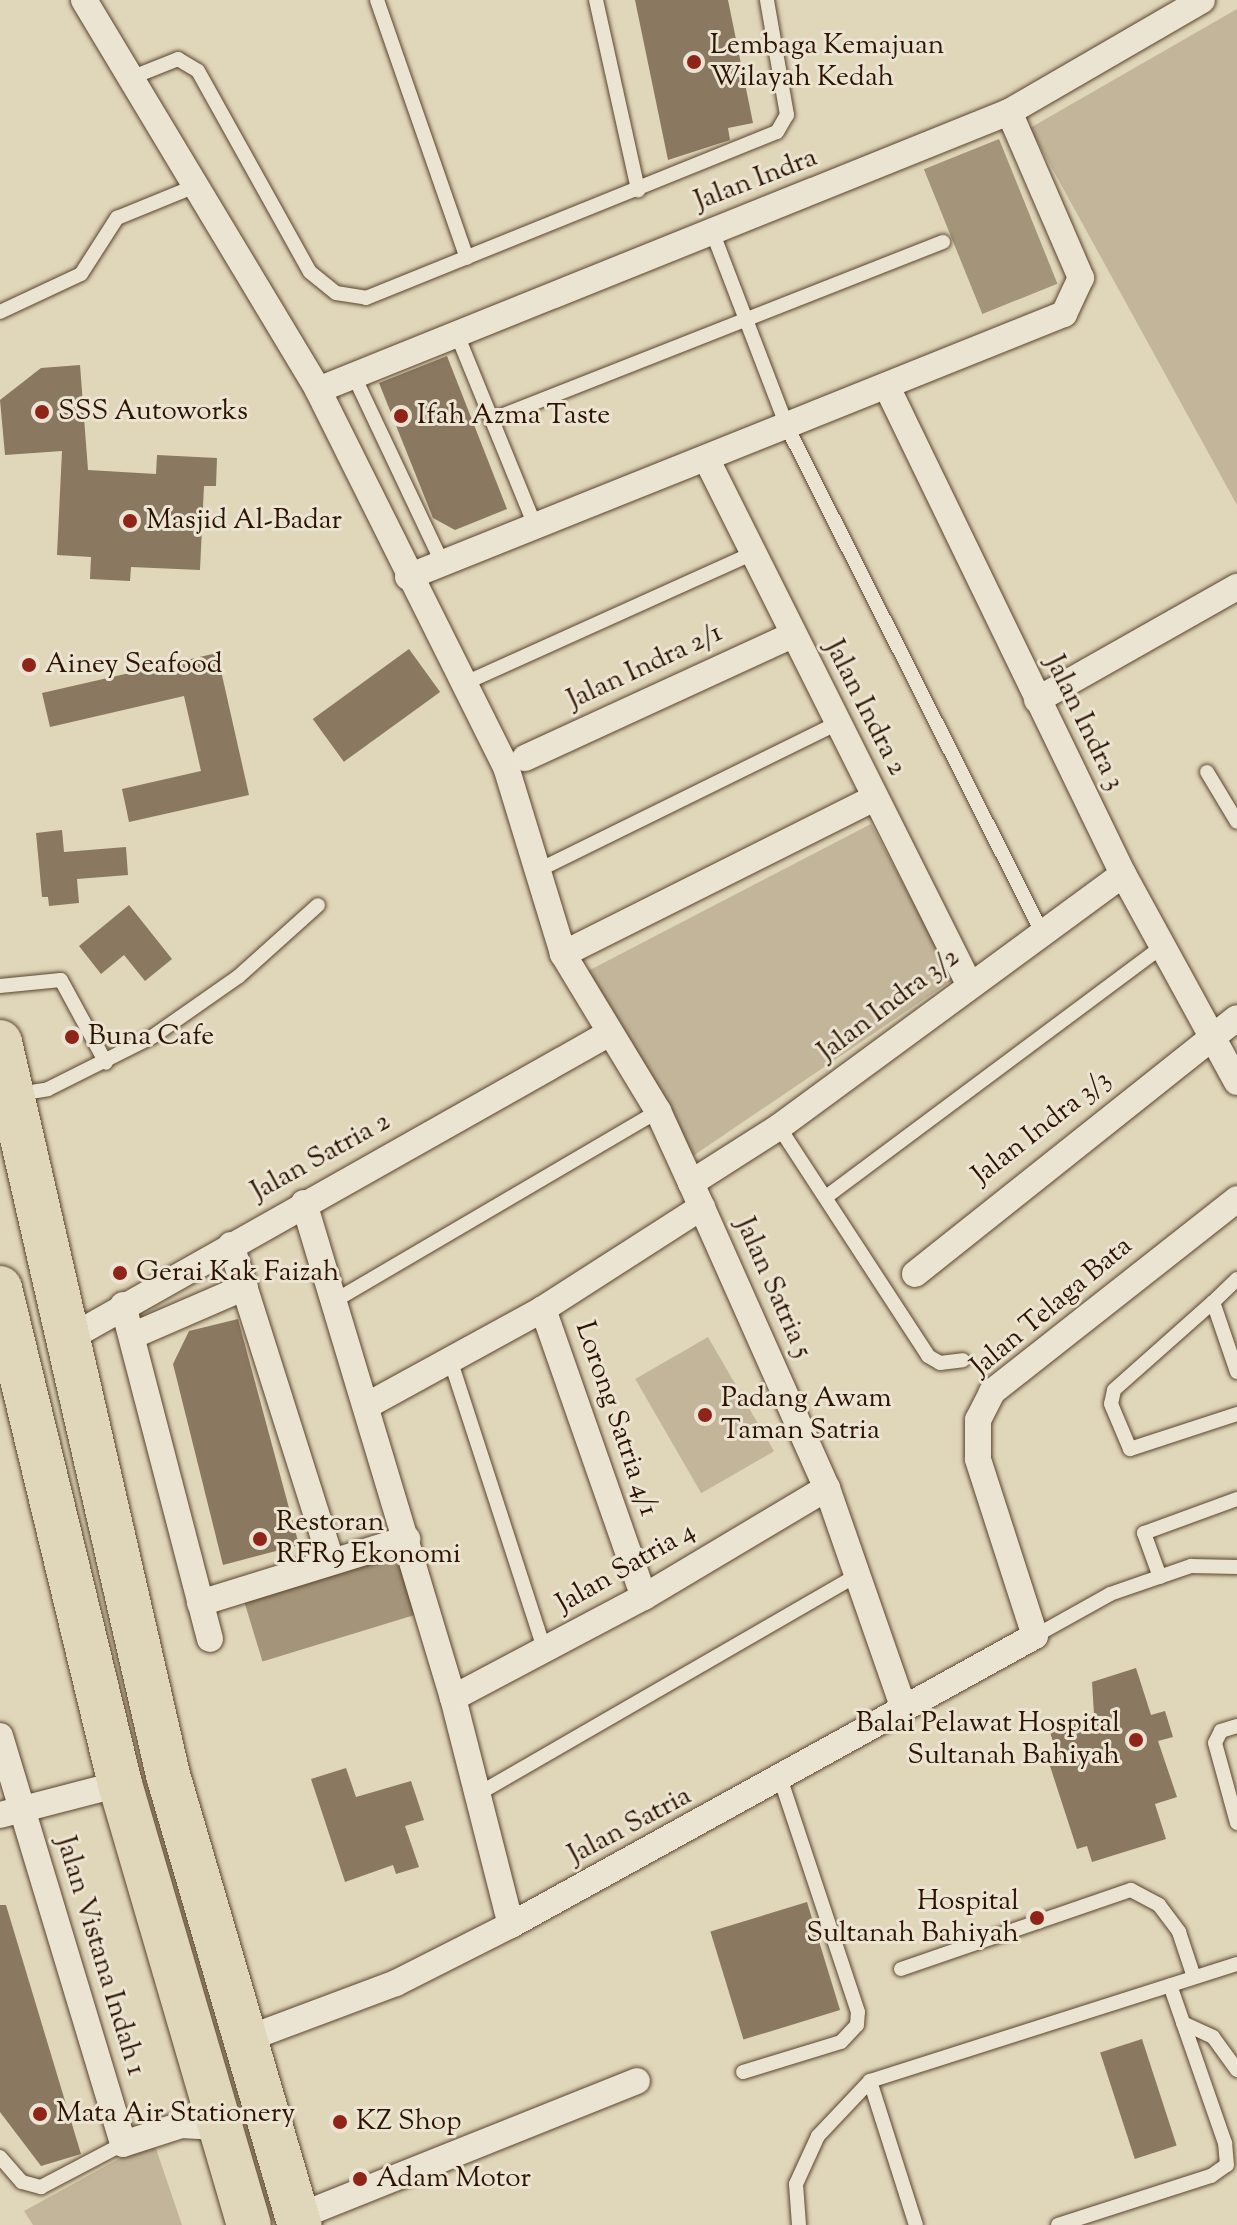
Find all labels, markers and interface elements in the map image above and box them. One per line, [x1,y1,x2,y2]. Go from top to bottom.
place label: Lembaga Kemajuan Wilayah Kedah [710,29,944,95]
marker: Lembaga Kemajuan Wilayah Kedah [685,53,703,71]
street label: Jalan Indra [690,141,822,219]
place label: SSS Autoworks [58,395,248,429]
place label: Ifah Azma Taste [417,399,610,433]
marker: SSS Autoworks [33,403,51,421]
marker: Ifah Azma Taste [392,407,410,425]
place label: Masjid Al-Badar [146,504,342,538]
marker: Masjid Al-Badar [121,512,139,530]
street label: Jalan Indra 2/1 [562,616,728,718]
street label: Jalan Indra 2 [816,635,914,781]
place label: Ainey Seafood [45,648,223,682]
street label: Jalan Indra 3 [1037,650,1131,796]
marker: Ainey Seafood [20,656,38,674]
street label: Jalan Indra 3/2 [812,941,966,1069]
place label: Buna Cafe [88,1020,214,1054]
marker: Buna Cafe [63,1028,81,1046]
street label: Jalan Indra 3/3 [966,1063,1118,1193]
street label: Jalan Satria 2 [246,1105,396,1209]
street label: Jalan Satria 5 [727,1213,819,1363]
street label: Jalan Telaga Bata [965,1230,1139,1384]
place label: Gerai Kak Faizah [136,1256,340,1290]
marker: Gerai Kak Faizah [111,1264,129,1282]
street label: Lorong Satria 4/1 [567,1317,665,1521]
place label: Padang Awam Taman Satria [721,1382,892,1448]
marker: Padang Awam Taman Satria [696,1406,714,1424]
place label: Restoran RFR9 Ekonomi [276,1506,461,1572]
street label: Jalan Satria 4 [551,1515,701,1621]
marker: Restoran RFR9 Ekonomi [251,1530,269,1548]
place label: Balai Pelawat Hospital Sultanah Bahiyah [856,1707,1120,1773]
marker: Balai Pelawat Hospital Sultanah Bahiyah [1127,1731,1145,1749]
street label: Jalan Satria [563,1780,697,1872]
street label: Jalan Vistana Indah 1 [48,1832,152,2080]
place label: Hospital Sultanah Bahiyah [806,1885,1019,1951]
marker: Hospital Sultanah Bahiyah [1026,1907,1048,1929]
place label: Mata Air Stationery [56,2097,295,2131]
marker: Mata Air Stationery [31,2105,49,2123]
place label: KZ Shop [356,2105,461,2139]
marker: KZ Shop [331,2113,349,2131]
place label: Adam Motor [376,2162,531,2196]
marker: Adam Motor [351,2170,369,2188]

